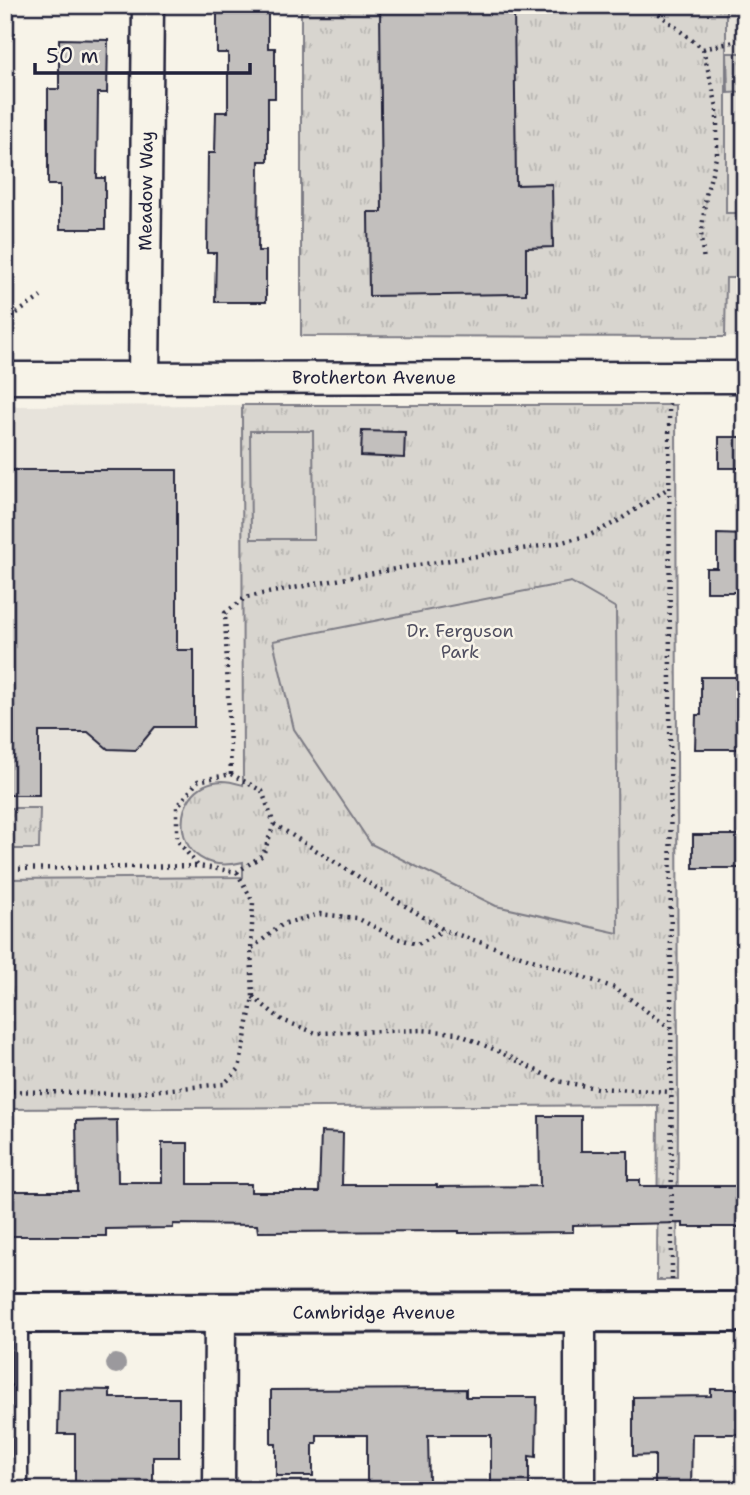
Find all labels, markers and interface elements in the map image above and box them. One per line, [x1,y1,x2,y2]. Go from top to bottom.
scale bar [35,32,250,76]
text: 50 m [46,42,99,70]
street label: Meadow Way [133,131,159,251]
street label: Brotherton Avenue [292,365,456,390]
park label: Dr. Ferguson Park [406,619,514,664]
street label: Cambridge Avenue [293,1300,455,1325]

